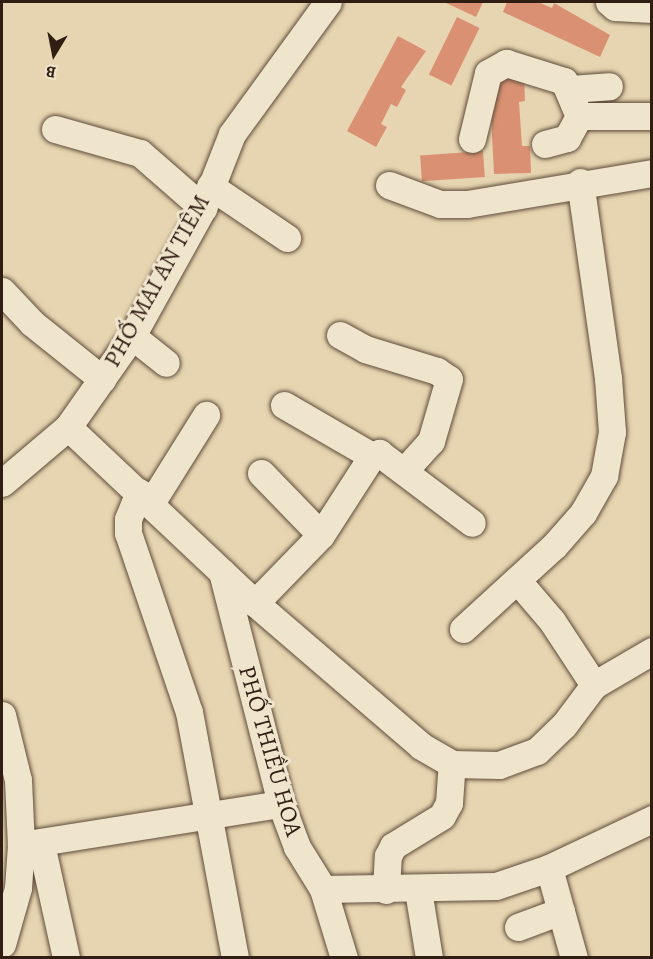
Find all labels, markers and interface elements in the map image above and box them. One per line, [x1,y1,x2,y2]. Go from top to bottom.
north arrow [24,24,84,84]
text: B [44,60,58,83]
street label: PHỐ MAI AN TIÊM [98,190,216,372]
street label: PHỐ THIỀU HOA [232,662,308,840]

